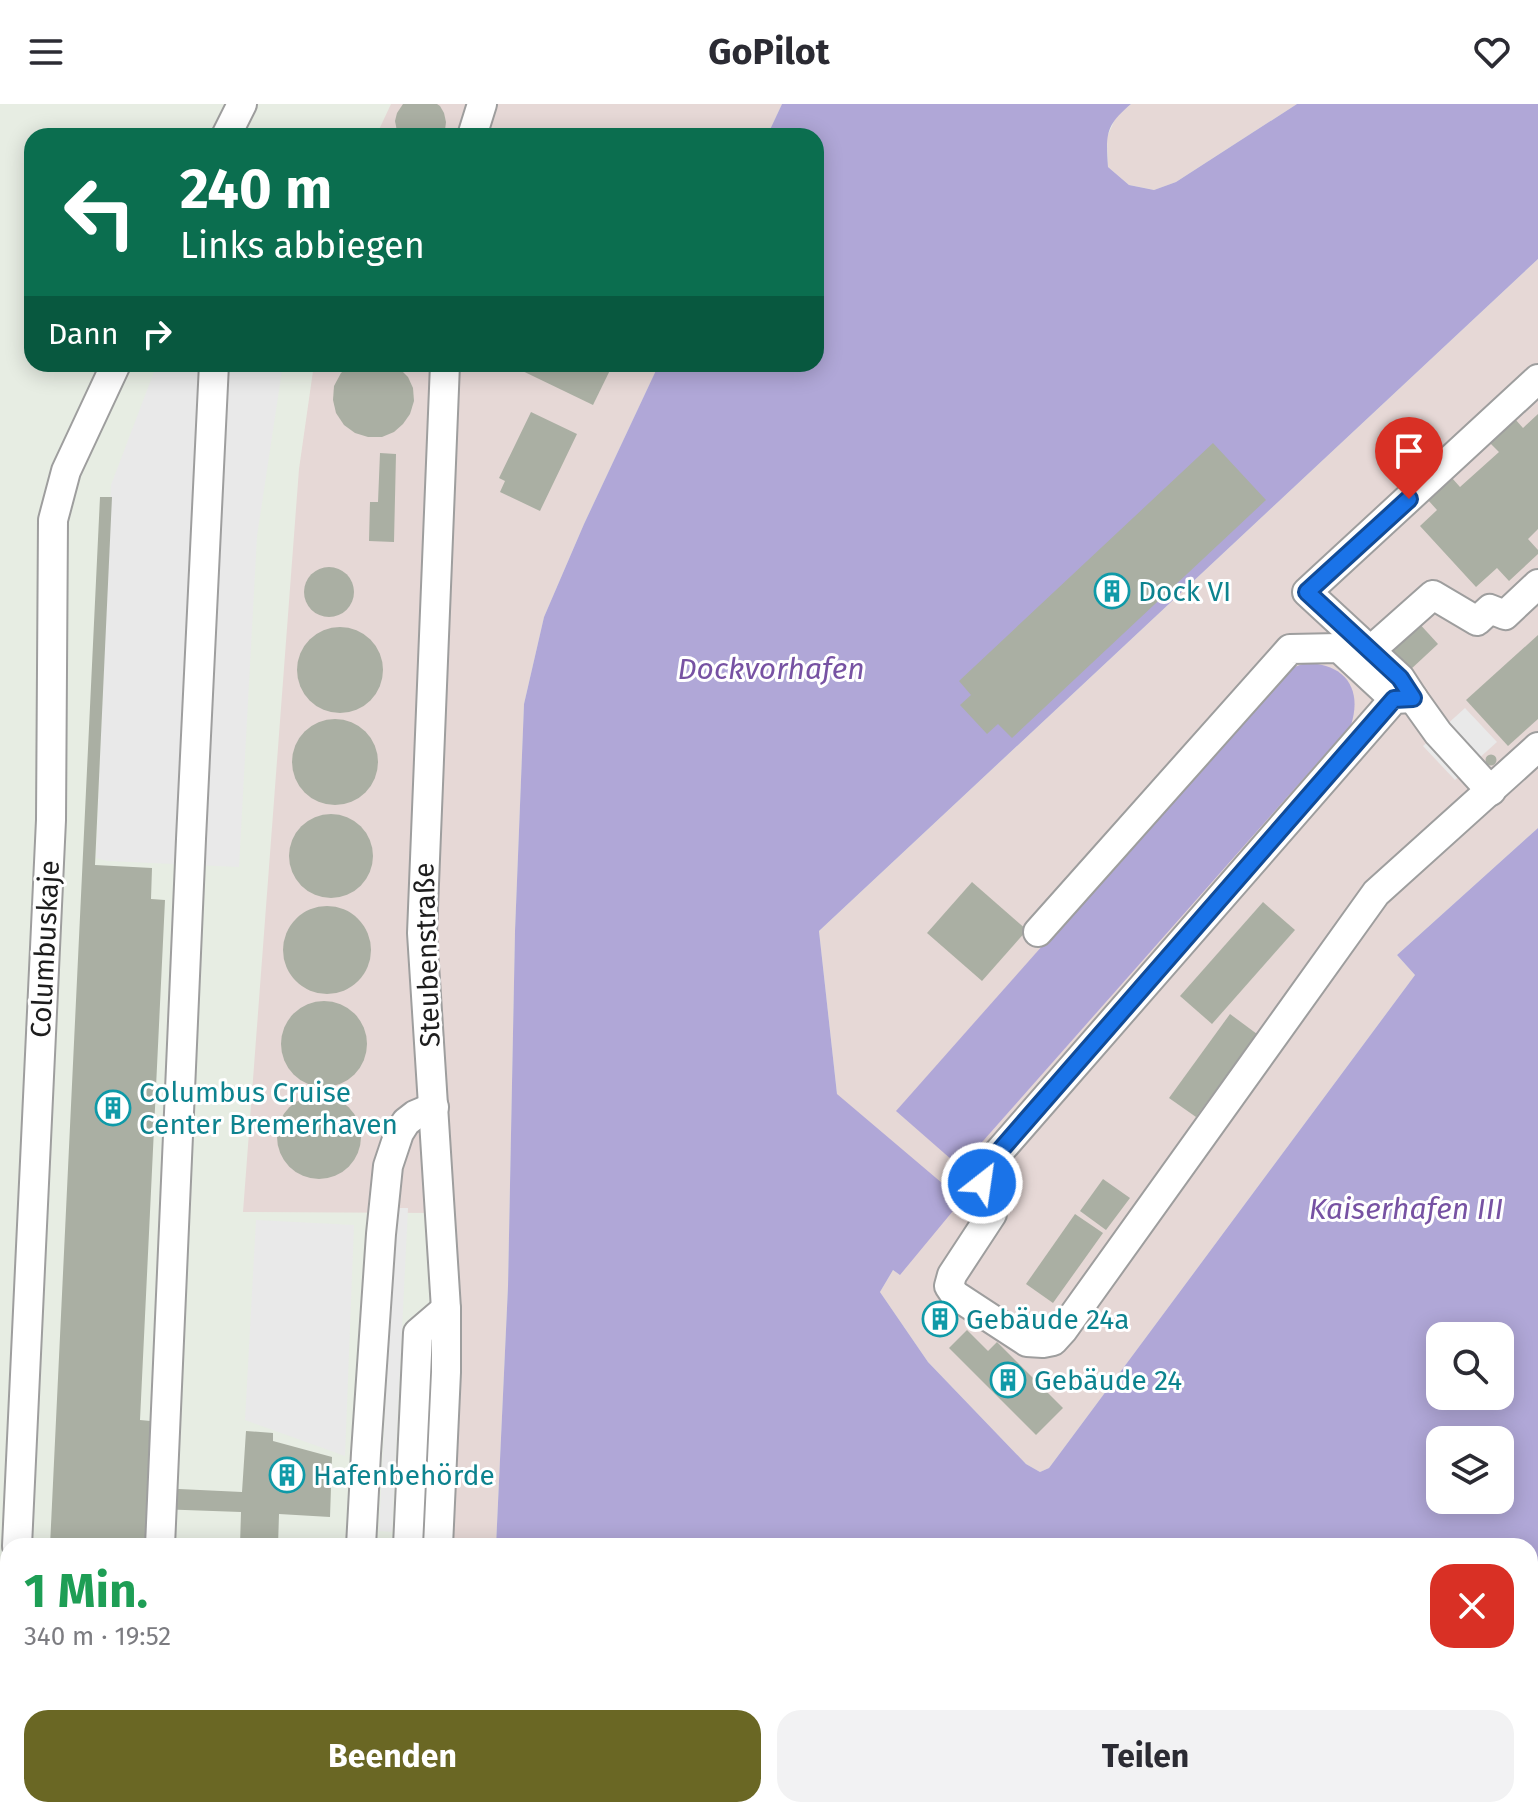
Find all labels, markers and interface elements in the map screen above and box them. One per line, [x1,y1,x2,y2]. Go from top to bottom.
icon: menu [24,30,68,74]
text: GoPilot [708,30,830,74]
icon: heart [1470,30,1514,74]
text: 240 m [180,156,332,223]
icon: left [48,160,152,264]
text: Links abbiegen [180,224,425,268]
icon: right [135,312,179,356]
text: Dann [48,316,119,352]
pin [1375,417,1443,499]
icon: arrive [1387,429,1431,473]
building icon: Dock VI [1093,572,1131,610]
place label: Dock VI [1138,575,1231,608]
water label: Dockvorhafen [677,651,865,687]
street label: Columbuskaje [24,859,66,1039]
street label: Steubenstraße [407,862,447,1048]
place label: Columbus Cruise Center Bremerhaven [139,1076,398,1141]
building icon: Columbus Cruise Center Bremerhaven [94,1089,132,1127]
position arrow [940,1141,1024,1225]
water label: Kaiserhafen III [1309,1191,1503,1227]
building icon: Gebäude 24a [921,1300,959,1338]
place label: Gebäude 24a [966,1303,1129,1336]
map controls [1426,1322,1514,1514]
button: search [1426,1322,1514,1410]
building icon: Gebäude 24 [989,1361,1027,1399]
place label: Gebäude 24 [1034,1364,1182,1397]
button: layers [1426,1426,1514,1514]
building icon: Hafenbehörde [268,1456,306,1494]
place label: Hafenbehörde [313,1459,495,1492]
text: 1 Min. [24,1562,148,1620]
button: close [1430,1564,1514,1648]
text: 340 m · 19:52 [24,1621,171,1652]
button: Beenden [24,1710,761,1802]
button: Teilen [777,1710,1514,1802]

